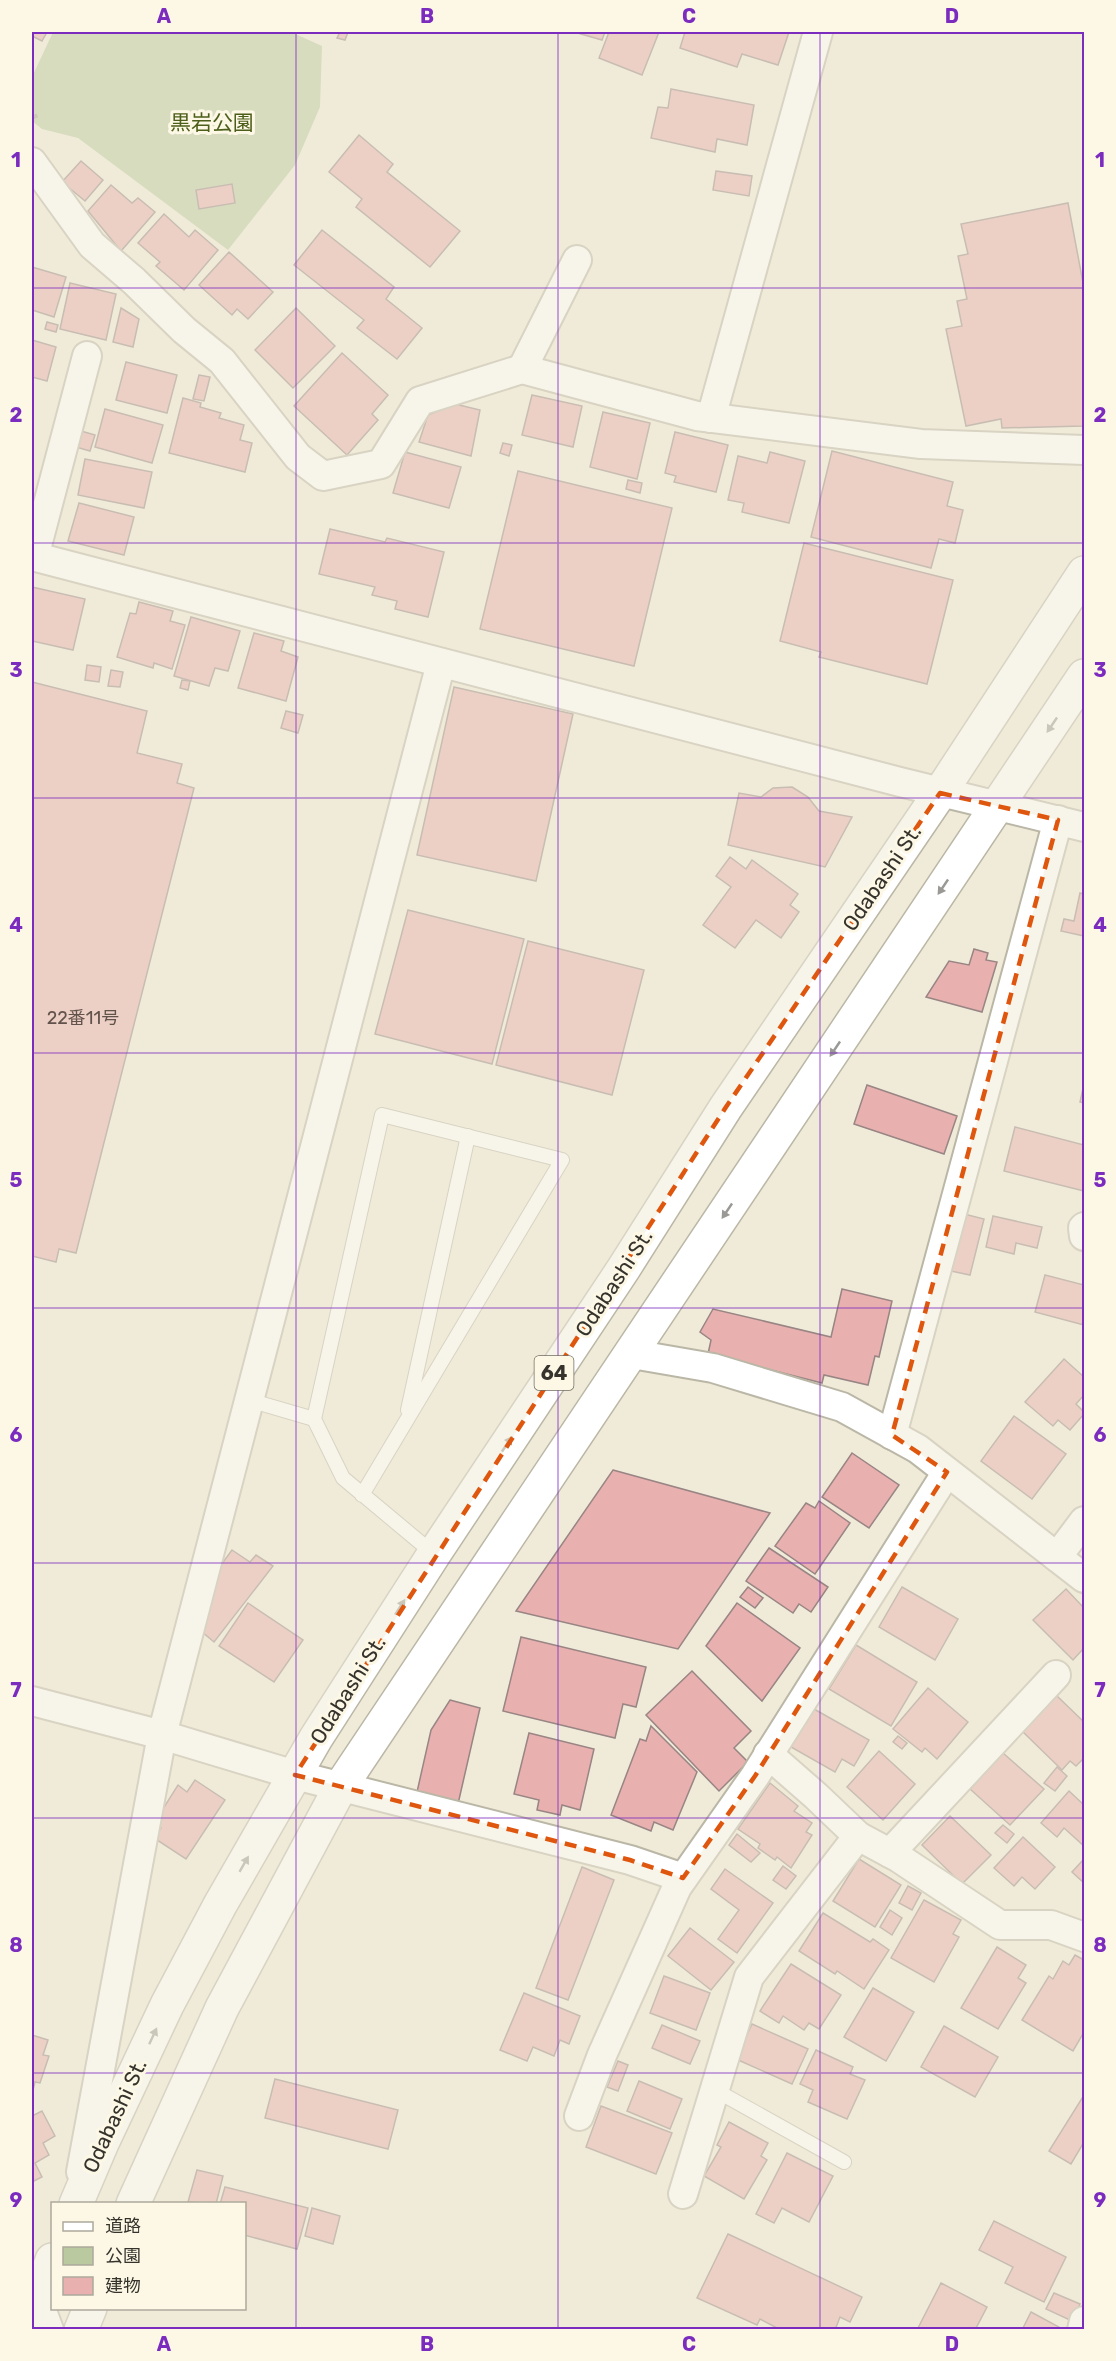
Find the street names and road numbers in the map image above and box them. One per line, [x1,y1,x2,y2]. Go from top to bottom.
street label: Odabashi St. [837,820,926,936]
street label: Odabashi St. [570,1224,657,1341]
road number: 64 [534,1356,574,1390]
street label: Odabashi St. [304,1631,391,1748]
street label: Odabashi St. [77,2055,152,2177]

